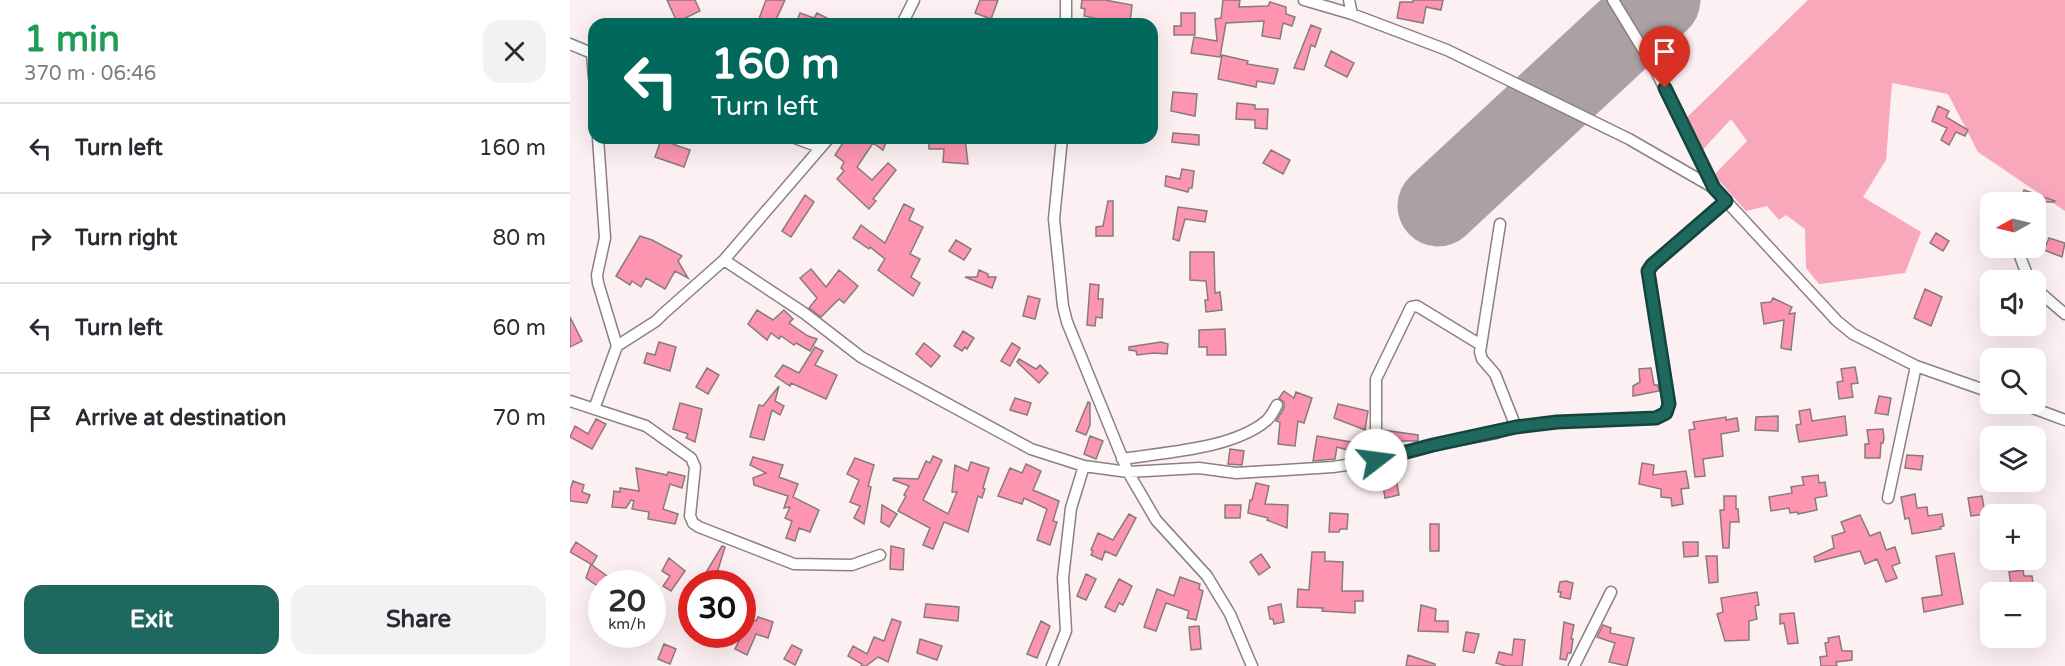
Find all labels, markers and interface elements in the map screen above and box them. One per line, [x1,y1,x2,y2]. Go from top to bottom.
text: 1 min [24,18,120,61]
button: close [483,20,546,83]
pin [1639,26,1690,88]
icon: arrive [1648,35,1681,68]
text: 160 m [711,39,840,90]
icon: left [612,42,690,120]
text: 370 m · 06:46 [24,62,156,86]
text: Turn left [711,90,818,123]
icon: left [24,132,57,165]
text: Turn left [75,135,163,161]
text: 160 m [479,135,546,161]
north arrow [1980,192,2046,258]
map controls [1980,192,2046,648]
icon: right [24,222,57,255]
text: Turn right [75,225,177,251]
text: 80 m [492,225,546,251]
button: sound [1980,270,2046,336]
icon: left [24,312,57,345]
text: Turn left [75,315,163,341]
text: 60 m [492,315,546,341]
button: search [1980,348,2046,414]
icon: arrive [24,402,57,435]
text: Arrive at destination [75,405,286,431]
text: 70 m [492,405,546,431]
button: layers [1980,426,2046,492]
position arrow [1344,428,1408,492]
button: + [1980,504,2046,570]
speed limit sign: 30 [678,570,756,648]
button: − [1980,582,2046,648]
text: 20 [608,583,646,620]
button: Exit [24,585,279,654]
button: Share [291,585,546,654]
text: km/h [608,615,646,633]

